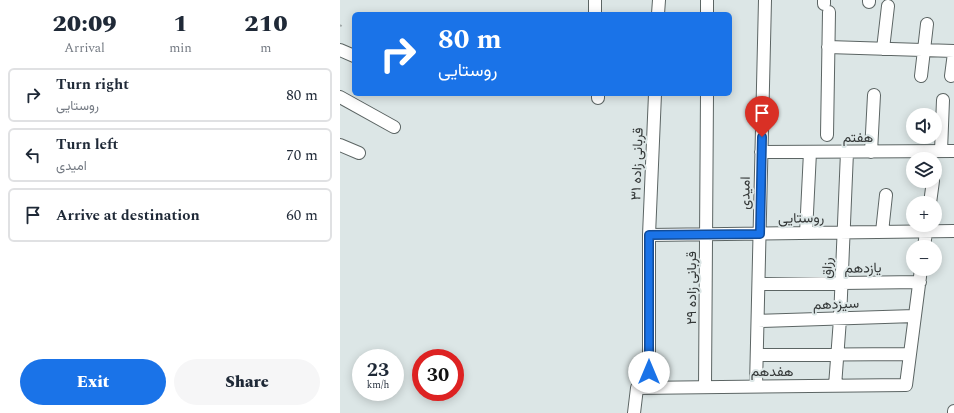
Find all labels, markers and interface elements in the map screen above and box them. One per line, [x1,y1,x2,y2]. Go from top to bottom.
text: 20:09 [52,6,117,42]
text: 1 [173,6,188,42]
text: 210 [244,6,288,42]
text: 80 m [438,18,502,61]
icon: right [372,28,424,80]
text: Arrival [64,38,105,58]
text: min [169,38,192,58]
text: m [260,38,272,58]
text: روستایی [438,57,497,84]
text: Turn right [56,73,129,96]
icon: right [22,84,44,106]
text: 80 m [286,84,318,107]
text: روستایی [56,96,99,116]
pin [745,96,779,137]
icon: arrive [751,102,773,124]
map controls [906,108,942,276]
button: sound [906,108,942,144]
street label: قربانی زاده ۳۱ [625,127,649,201]
street label: هفتم [843,127,874,148]
text: Turn left [56,133,118,156]
icon: left [22,144,44,166]
text: 70 m [286,144,318,167]
button: layers [906,152,942,188]
text: امیدی [56,156,87,176]
street label: امیدی [734,176,756,210]
button: + [906,196,942,232]
icon: arrive [22,204,44,226]
text: Arrive at destination [56,204,200,227]
text: 60 m [286,204,318,227]
street label: روستایی [778,207,825,229]
button: − [906,240,942,276]
street label: قربانی زاده ۲۹ [681,251,702,325]
street label: رزاق [816,257,838,279]
street label: یازدهم [844,257,882,279]
street label: سیزدهم [813,293,859,315]
speed limit sign: 30 [412,349,464,401]
position arrow [628,351,670,393]
text: 23 [367,355,389,385]
button: Exit [20,359,166,405]
button: Share [174,359,320,405]
street label: هفدهم [751,361,794,382]
text: km/h [367,377,389,393]

